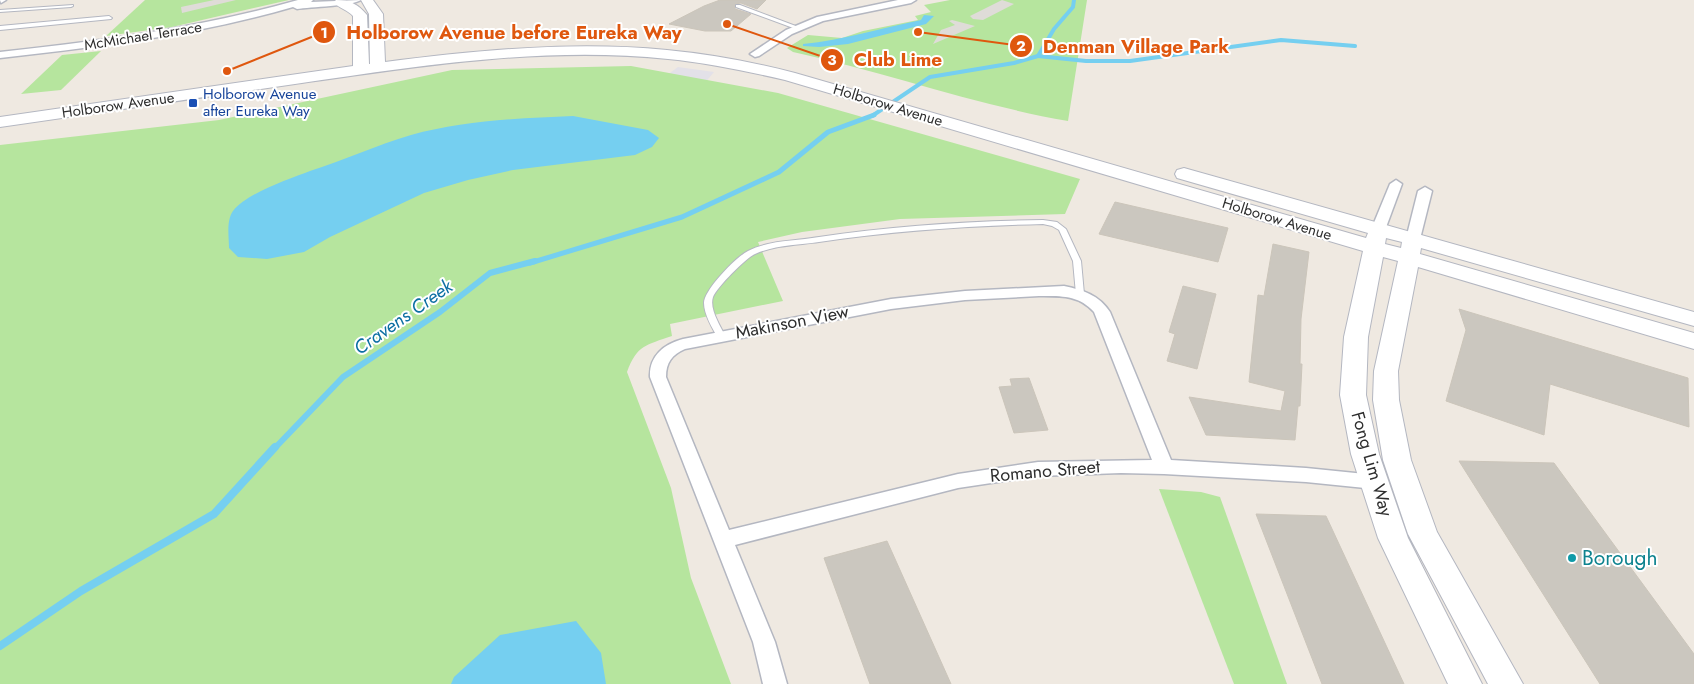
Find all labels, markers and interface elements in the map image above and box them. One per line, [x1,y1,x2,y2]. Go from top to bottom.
callout: Holborow Avenue before Eureka Way [311,15,692,49]
street label: McMichael Terrace [83,16,204,56]
text: Holborow Avenue before Eureka Way [346,19,683,46]
text: 1 [320,22,328,44]
callout: Denman Village Park [1008,29,1239,63]
text: Denman Village Park [1043,33,1229,60]
text: 2 [1016,35,1026,57]
callout: Club Lime [819,43,953,77]
text: Club Lime [854,46,942,73]
text: 3 [827,49,837,71]
street label: Holborow Avenue [831,78,946,132]
place label: Holborow Avenue after Eureka Way [203,83,317,122]
street label: Holborow Avenue [60,86,176,124]
marker: Holborow Avenue after Eureka Way [187,97,199,109]
street label: Holborow Avenue [1220,192,1335,246]
water label: Cravens Creek [348,272,459,361]
street label: Makinson View [733,298,852,346]
street label: Fong Lim Way [1345,408,1399,520]
street label: Romano Street [989,453,1102,489]
place label: Borough [1582,543,1658,573]
marker: Borough [1566,552,1578,564]

